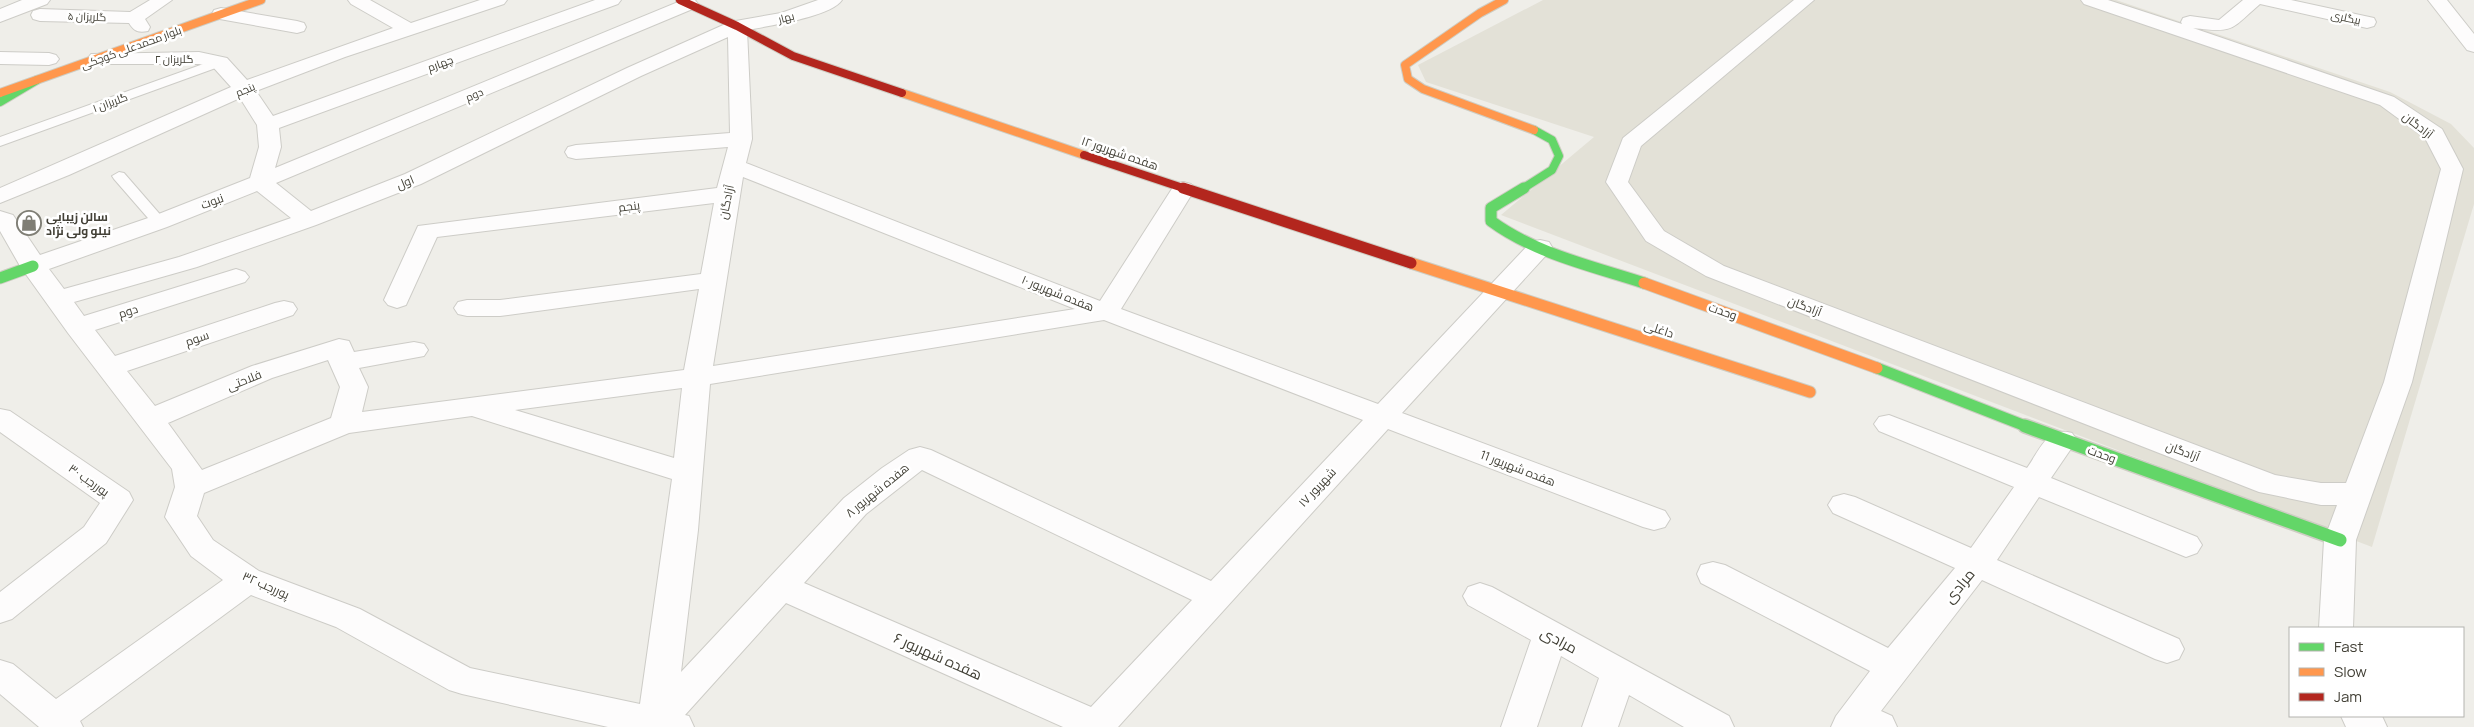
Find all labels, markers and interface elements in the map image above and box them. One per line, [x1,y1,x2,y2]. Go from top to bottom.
street label: بیگلری [2330,6,2363,28]
street label: گلریزان ۵ [67,8,107,24]
street label: بهار [775,8,796,26]
street label: بلوار محمدعلی کوچکی [79,22,183,72]
street label: گلریزان ۲ [155,51,193,66]
street label: چهارم [425,51,455,76]
street label: پنجم [233,78,258,101]
street label: دوم [463,84,486,105]
street label: گلریزان ۱ [90,89,130,115]
street label: آزادگان [2399,108,2438,143]
street label: هفده شهریور ۱۲ [1079,132,1161,174]
street label: اول [394,171,416,193]
street label: آزادگان [714,182,738,221]
street label: نبوت [198,189,226,213]
street label: پنجم [617,196,642,217]
place label: سالن زیبایی نیلو ولی نژاد [46,208,111,239]
shop icon: سالن زیبایی نیلو ولی نژاد [16,210,42,236]
street label: هفده شهریور ۱۰ [1019,271,1097,315]
street label: آزادگان [1786,292,1825,320]
street label: وحدت [1706,298,1740,324]
street label: دوم [116,300,140,322]
street label: داغلی [1642,316,1676,342]
street label: سوم [183,326,211,350]
street label: فلاحتی [224,365,264,395]
street label: آزادگان [2164,437,2203,465]
street label: وحدت [2085,441,2119,467]
street label: هفده شهریور 11 [1478,446,1558,490]
street label: هفده شهریور ۸ [841,459,913,521]
street label: پوررجب ۳۰ [65,460,114,502]
street label: ۱۷ شهریور [1294,463,1340,510]
street label: مرادی [1939,564,1979,608]
street label: پوررجب ۳۲ [239,567,293,604]
street label: مرادی [1537,622,1581,658]
street label: هفده شهریور ۶ [890,627,986,685]
legend [2289,627,2464,717]
text: Fast [2334,636,2363,657]
text: Slow [2334,661,2367,682]
text: Jam [2334,686,2362,707]

